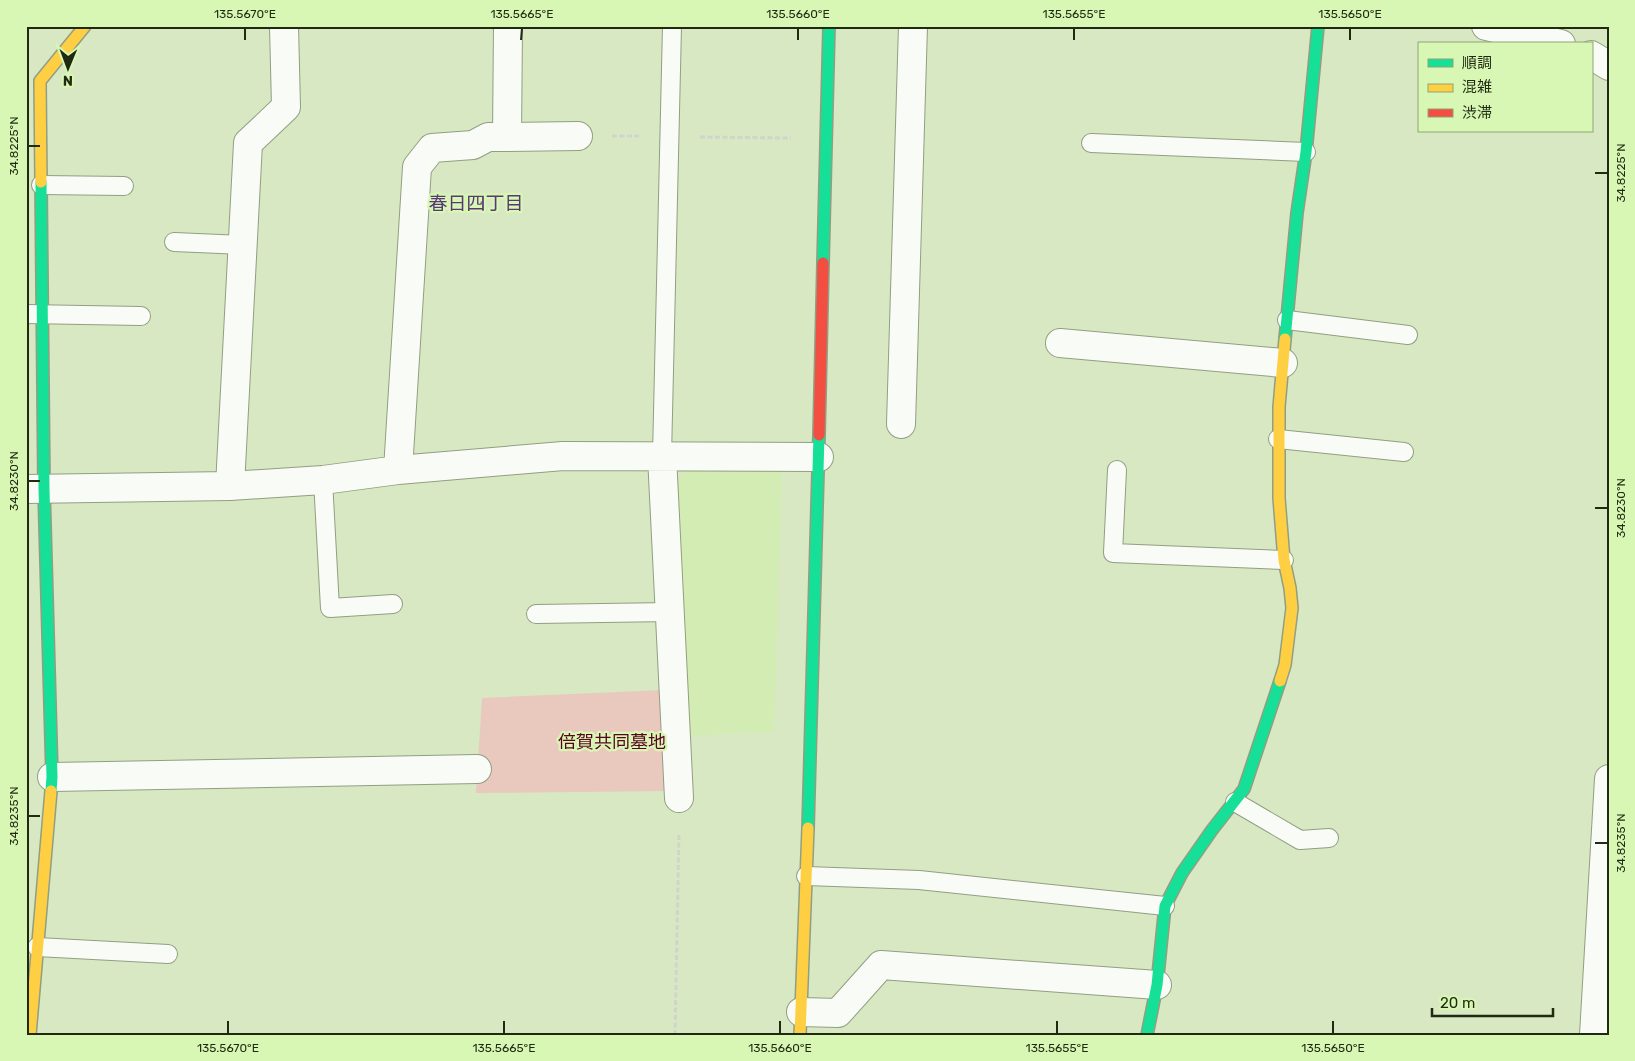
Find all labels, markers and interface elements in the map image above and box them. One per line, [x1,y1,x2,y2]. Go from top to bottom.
text: 135.5670°E [214,7,276,21]
text: 135.5665°E [490,7,554,21]
text: 135.5660°E [766,7,830,21]
text: 135.5655°E [1043,7,1105,21]
text: 135.5650°E [1318,7,1382,21]
north arrow [42,42,92,92]
legend [1418,42,1592,132]
text: 順調 [1462,54,1492,72]
text: N [63,72,73,89]
text: 混雑 [1462,78,1492,96]
text: 渋滞 [1462,104,1492,122]
text: 34.8225°N [7,116,21,176]
text: 34.8225°N [1614,143,1628,203]
district label: 春日四丁目 [428,192,524,215]
text: 34.8230°N [7,451,21,511]
text: 34.8230°N [1614,478,1628,538]
park label: 倍賀共同墓地 [558,731,666,753]
text: 34.8235°N [7,786,21,846]
text: 34.8235°N [1614,813,1628,873]
scale bar [1432,986,1554,1018]
text: 20 m [1440,994,1475,1012]
text: 135.5670°E [197,1041,259,1055]
text: 135.5665°E [472,1041,536,1055]
text: 135.5660°E [748,1041,812,1055]
text: 135.5655°E [1026,1041,1088,1055]
text: 135.5650°E [1301,1041,1365,1055]

